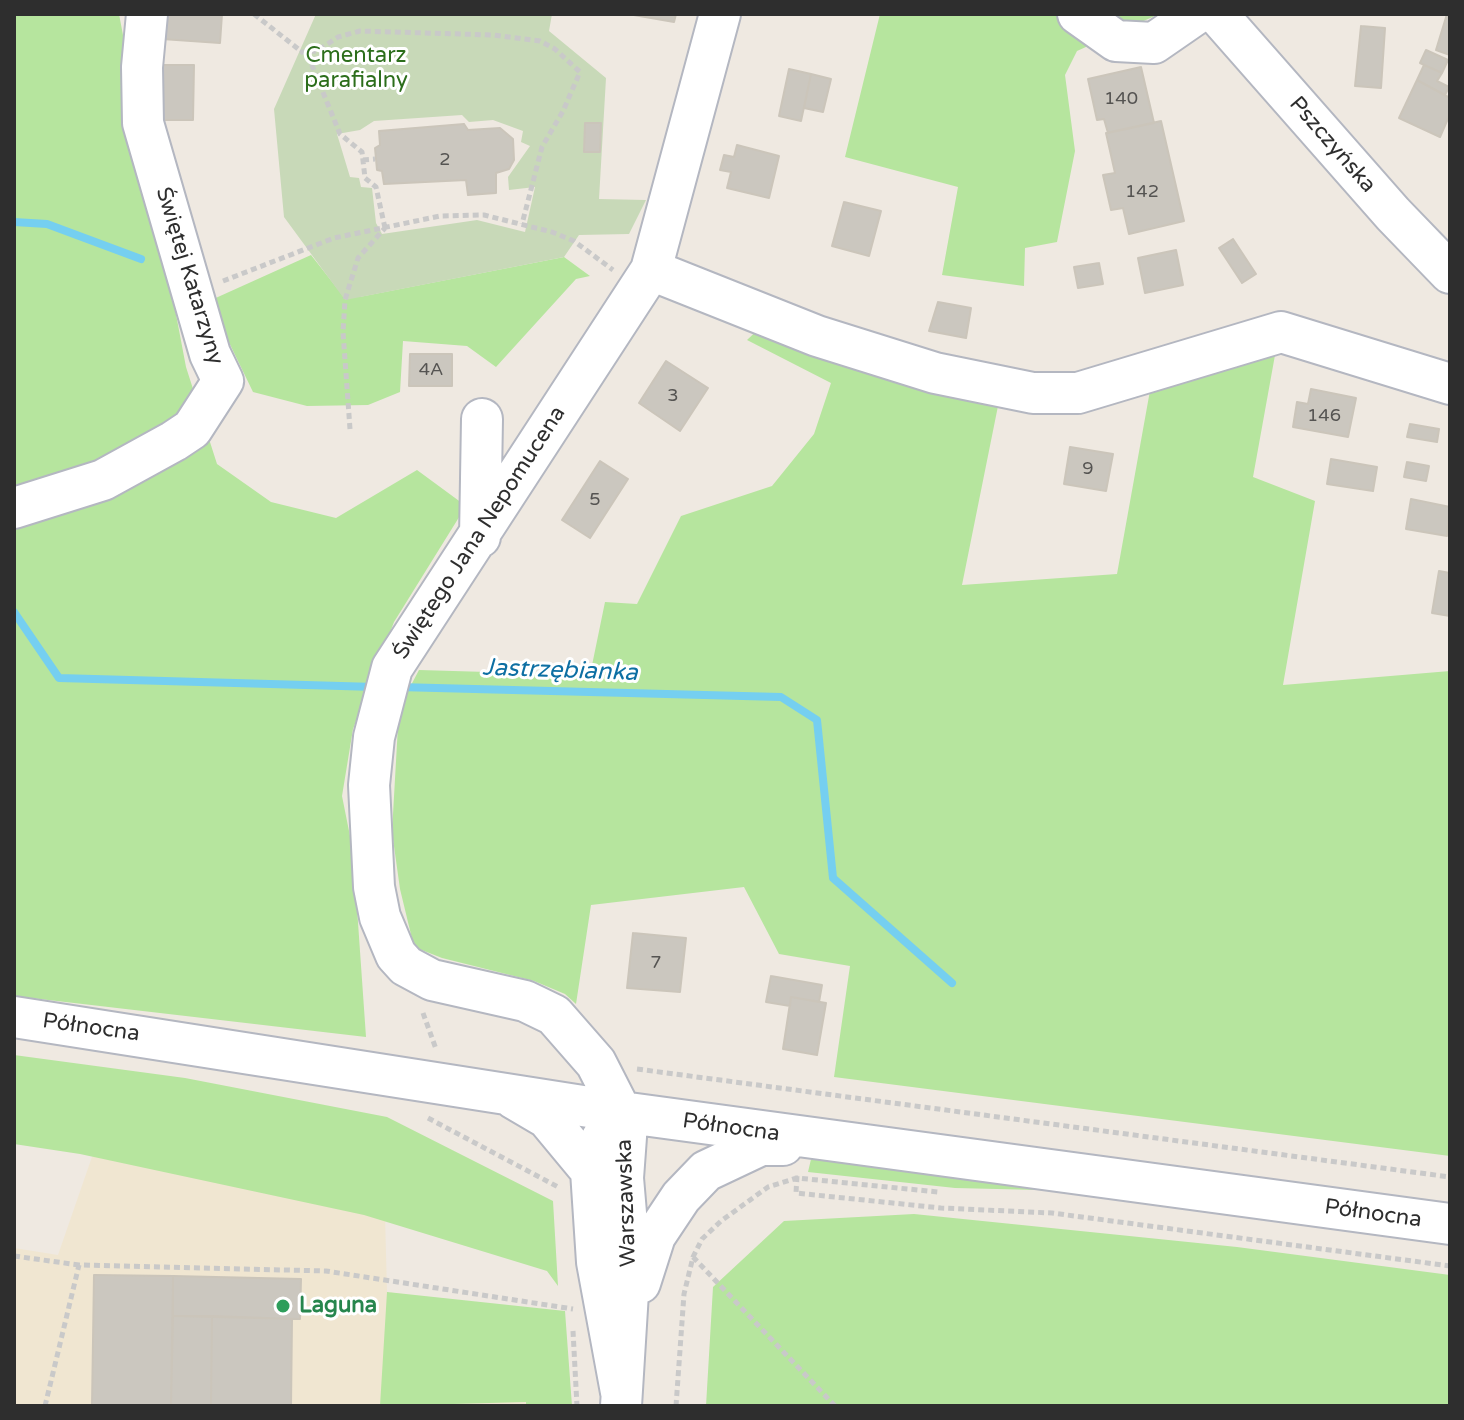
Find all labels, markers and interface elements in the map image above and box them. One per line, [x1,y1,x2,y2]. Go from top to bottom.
park label: Cmentarz parafialny [304,43,408,94]
house number: 140 [1104,88,1138,110]
street label: Pszczyńska [1283,92,1381,198]
house number: 2 [439,149,451,171]
house number: 142 [1125,181,1159,203]
street label: Świętej Katarzyny [149,184,229,368]
house number: 4A [419,359,443,381]
house number: 3 [667,385,679,407]
street label: Świętego Jana Nepomucena [388,402,572,664]
house number: 146 [1307,405,1341,427]
house number: 9 [1082,458,1094,480]
house number: 5 [589,489,601,511]
water label: Jastrzębianka [482,654,638,688]
house number: 7 [650,952,662,974]
street label: Północna [41,1008,141,1048]
street label: Północna [681,1108,781,1148]
street label: Warszawska [612,1139,642,1267]
street label: Północna [1323,1194,1423,1234]
place label: Laguna [299,1293,377,1319]
marker: Laguna [274,1297,292,1315]

